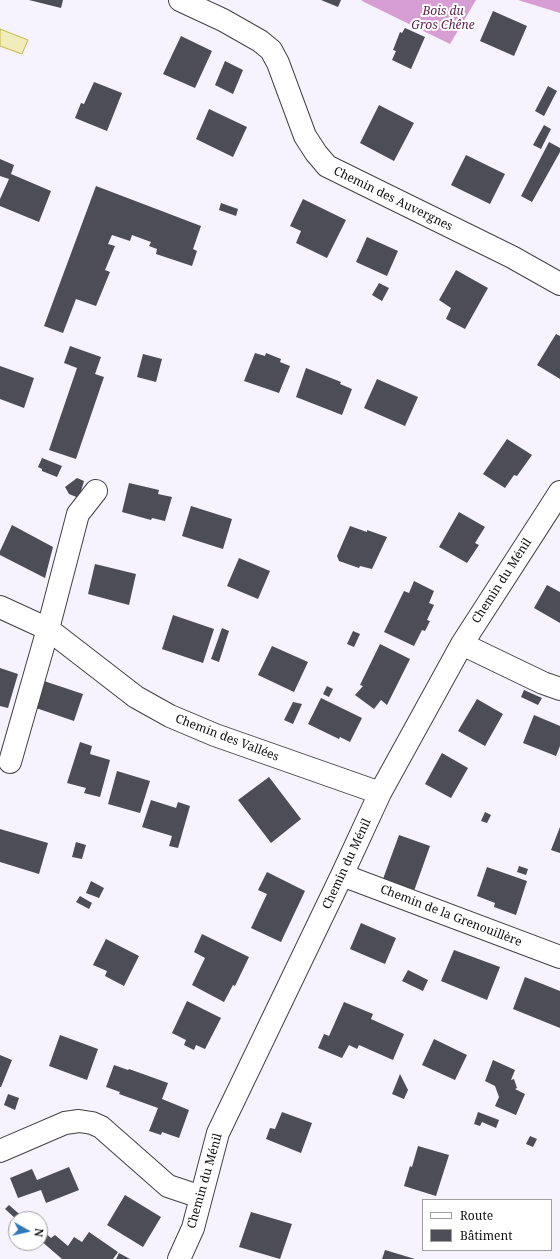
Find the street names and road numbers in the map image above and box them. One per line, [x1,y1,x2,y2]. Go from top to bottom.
street label: Chemin des Auvergnes [331,164,455,234]
street label: Chemin du Ménil [469,536,535,626]
street label: Chemin des Vallées [173,712,281,764]
street label: Chemin du Ménil [320,816,374,912]
street label: Chemin de la Grenouillère [378,882,524,950]
street label: Chemin du Ménil [184,1132,226,1230]

